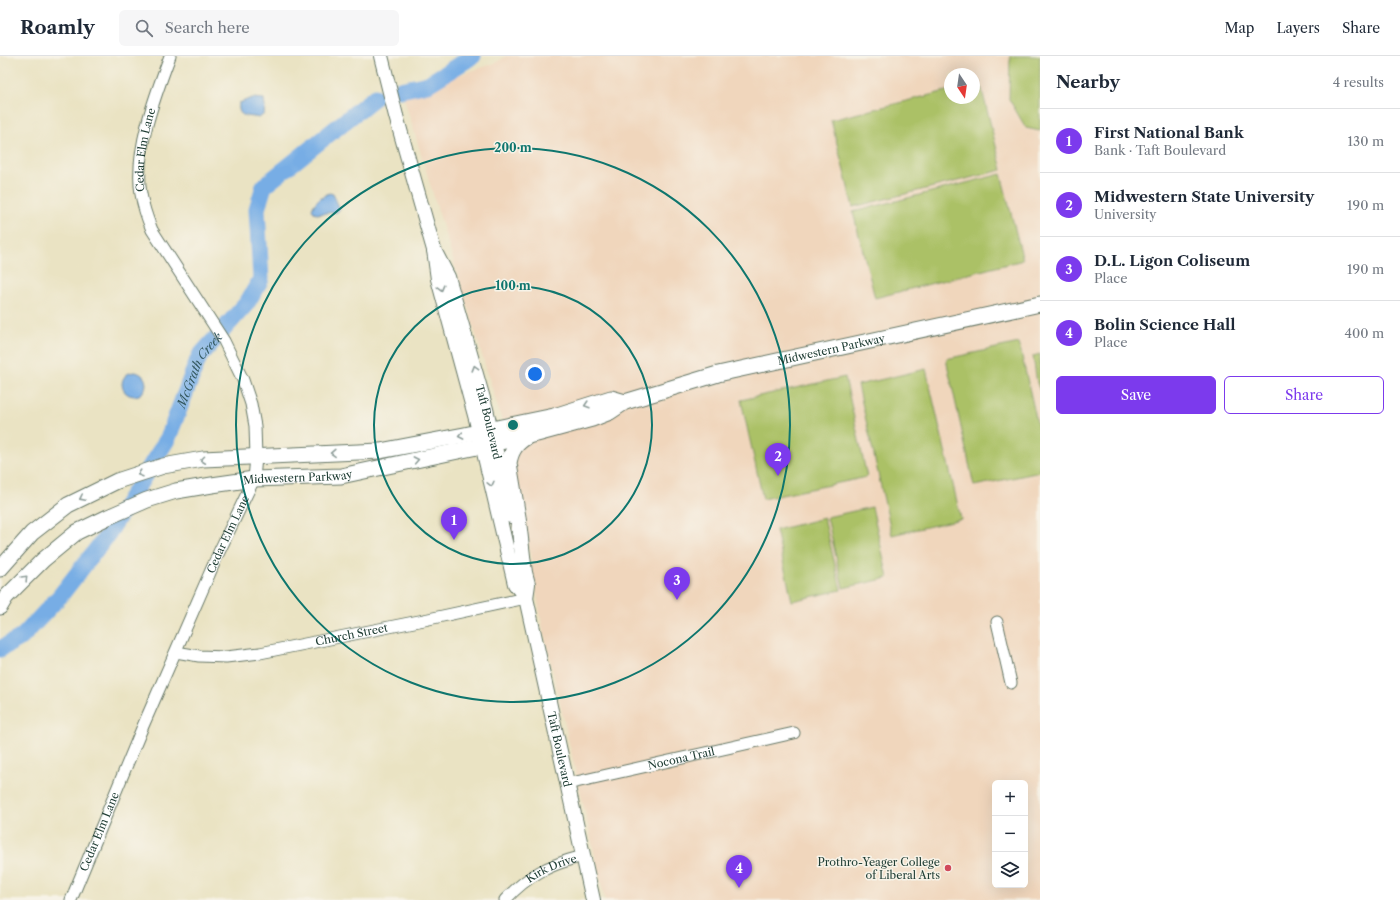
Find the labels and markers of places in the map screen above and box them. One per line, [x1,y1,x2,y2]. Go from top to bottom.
centre of rings [506,418,520,432]
pin: 2 [765,443,791,476]
pin: 1 [441,507,467,540]
pin: 3 [664,567,690,600]
pin: 4 [726,855,752,888]
place label: Prothro-Yeager College of Liberal Arts [818,855,940,882]
marker: Prothro-Yeager College of Liberal Arts [943,863,953,873]

